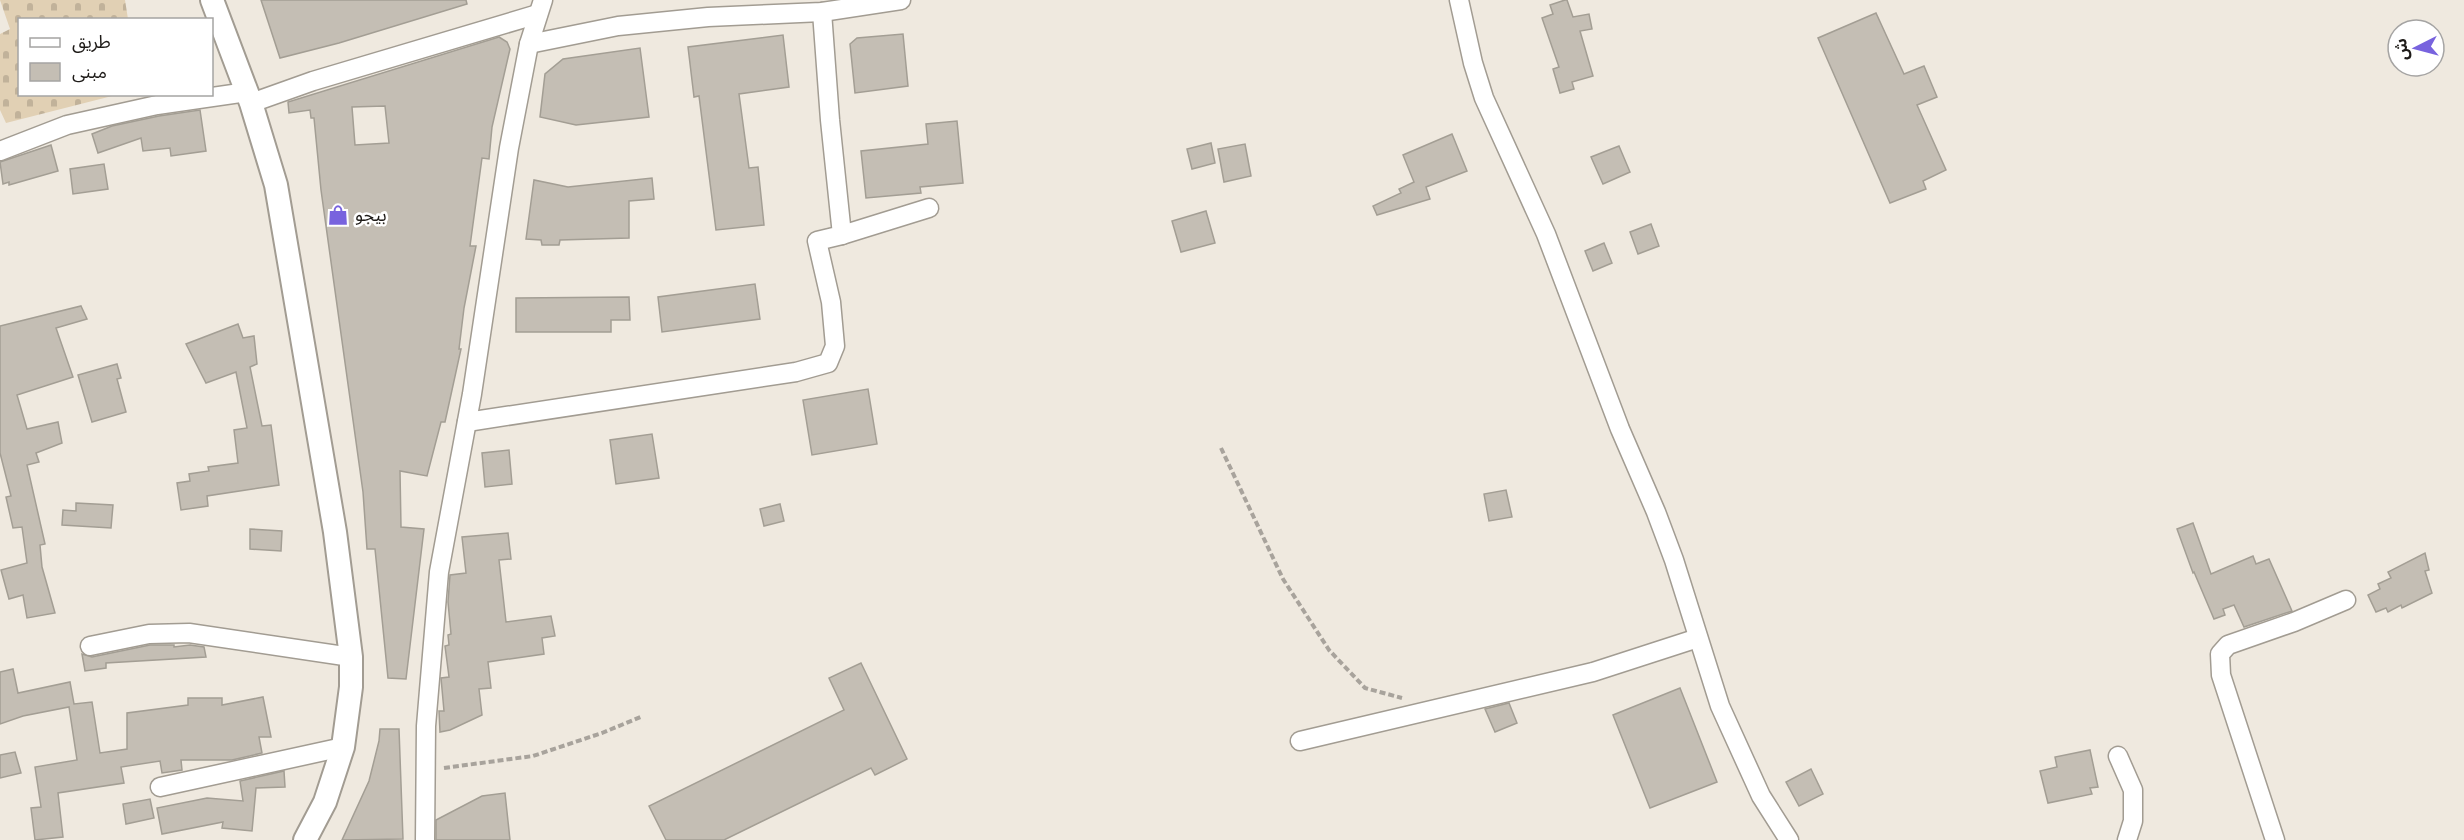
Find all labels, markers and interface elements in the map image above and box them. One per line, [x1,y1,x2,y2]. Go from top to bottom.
legend [18,18,213,96]
north arrow [2386,18,2446,78]
text: طريق [72,29,111,53]
text: ش [2389,38,2412,62]
text: مبنى [72,59,107,83]
place label: بيجو [355,202,387,226]
shop icon: بيجو [326,203,350,227]

